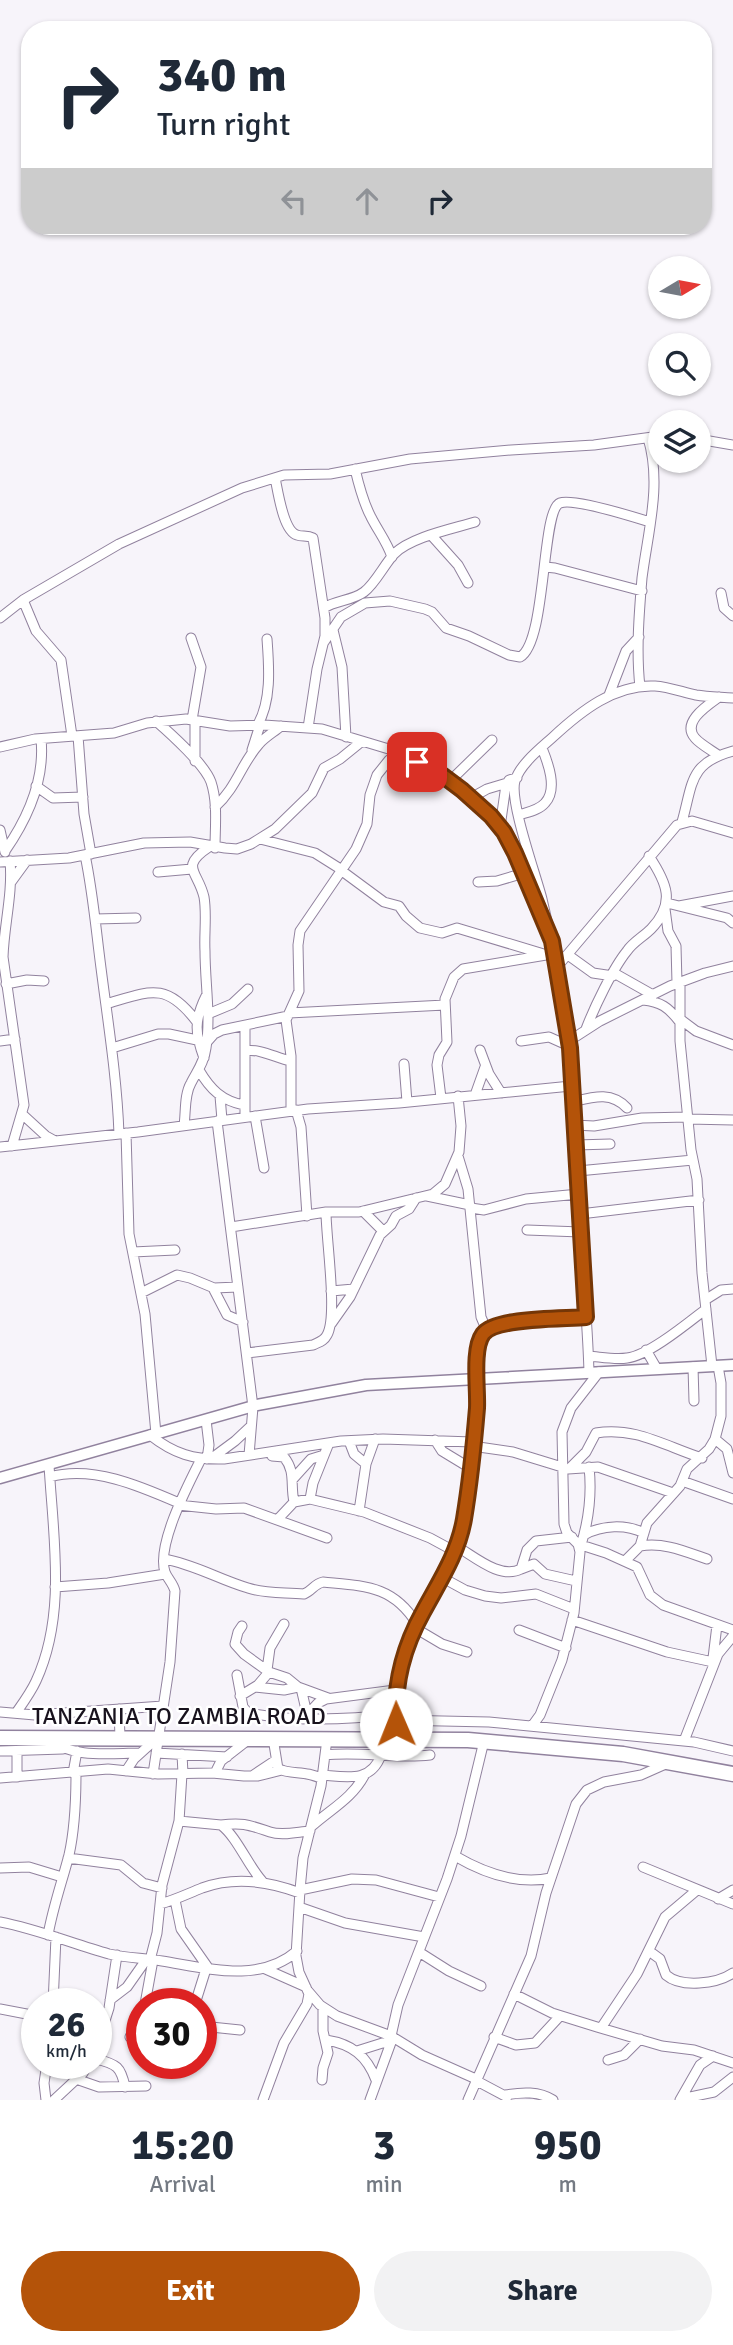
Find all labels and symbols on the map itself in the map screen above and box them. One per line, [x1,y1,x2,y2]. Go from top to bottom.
north arrow [648,256,710,318]
pin [387,732,447,792]
position arrow [359,1687,433,1761]
street label: TANZANIA TO ZAMBIA ROAD [32,1701,326,1731]
speed limit sign: 30 [126,1988,217,2079]

